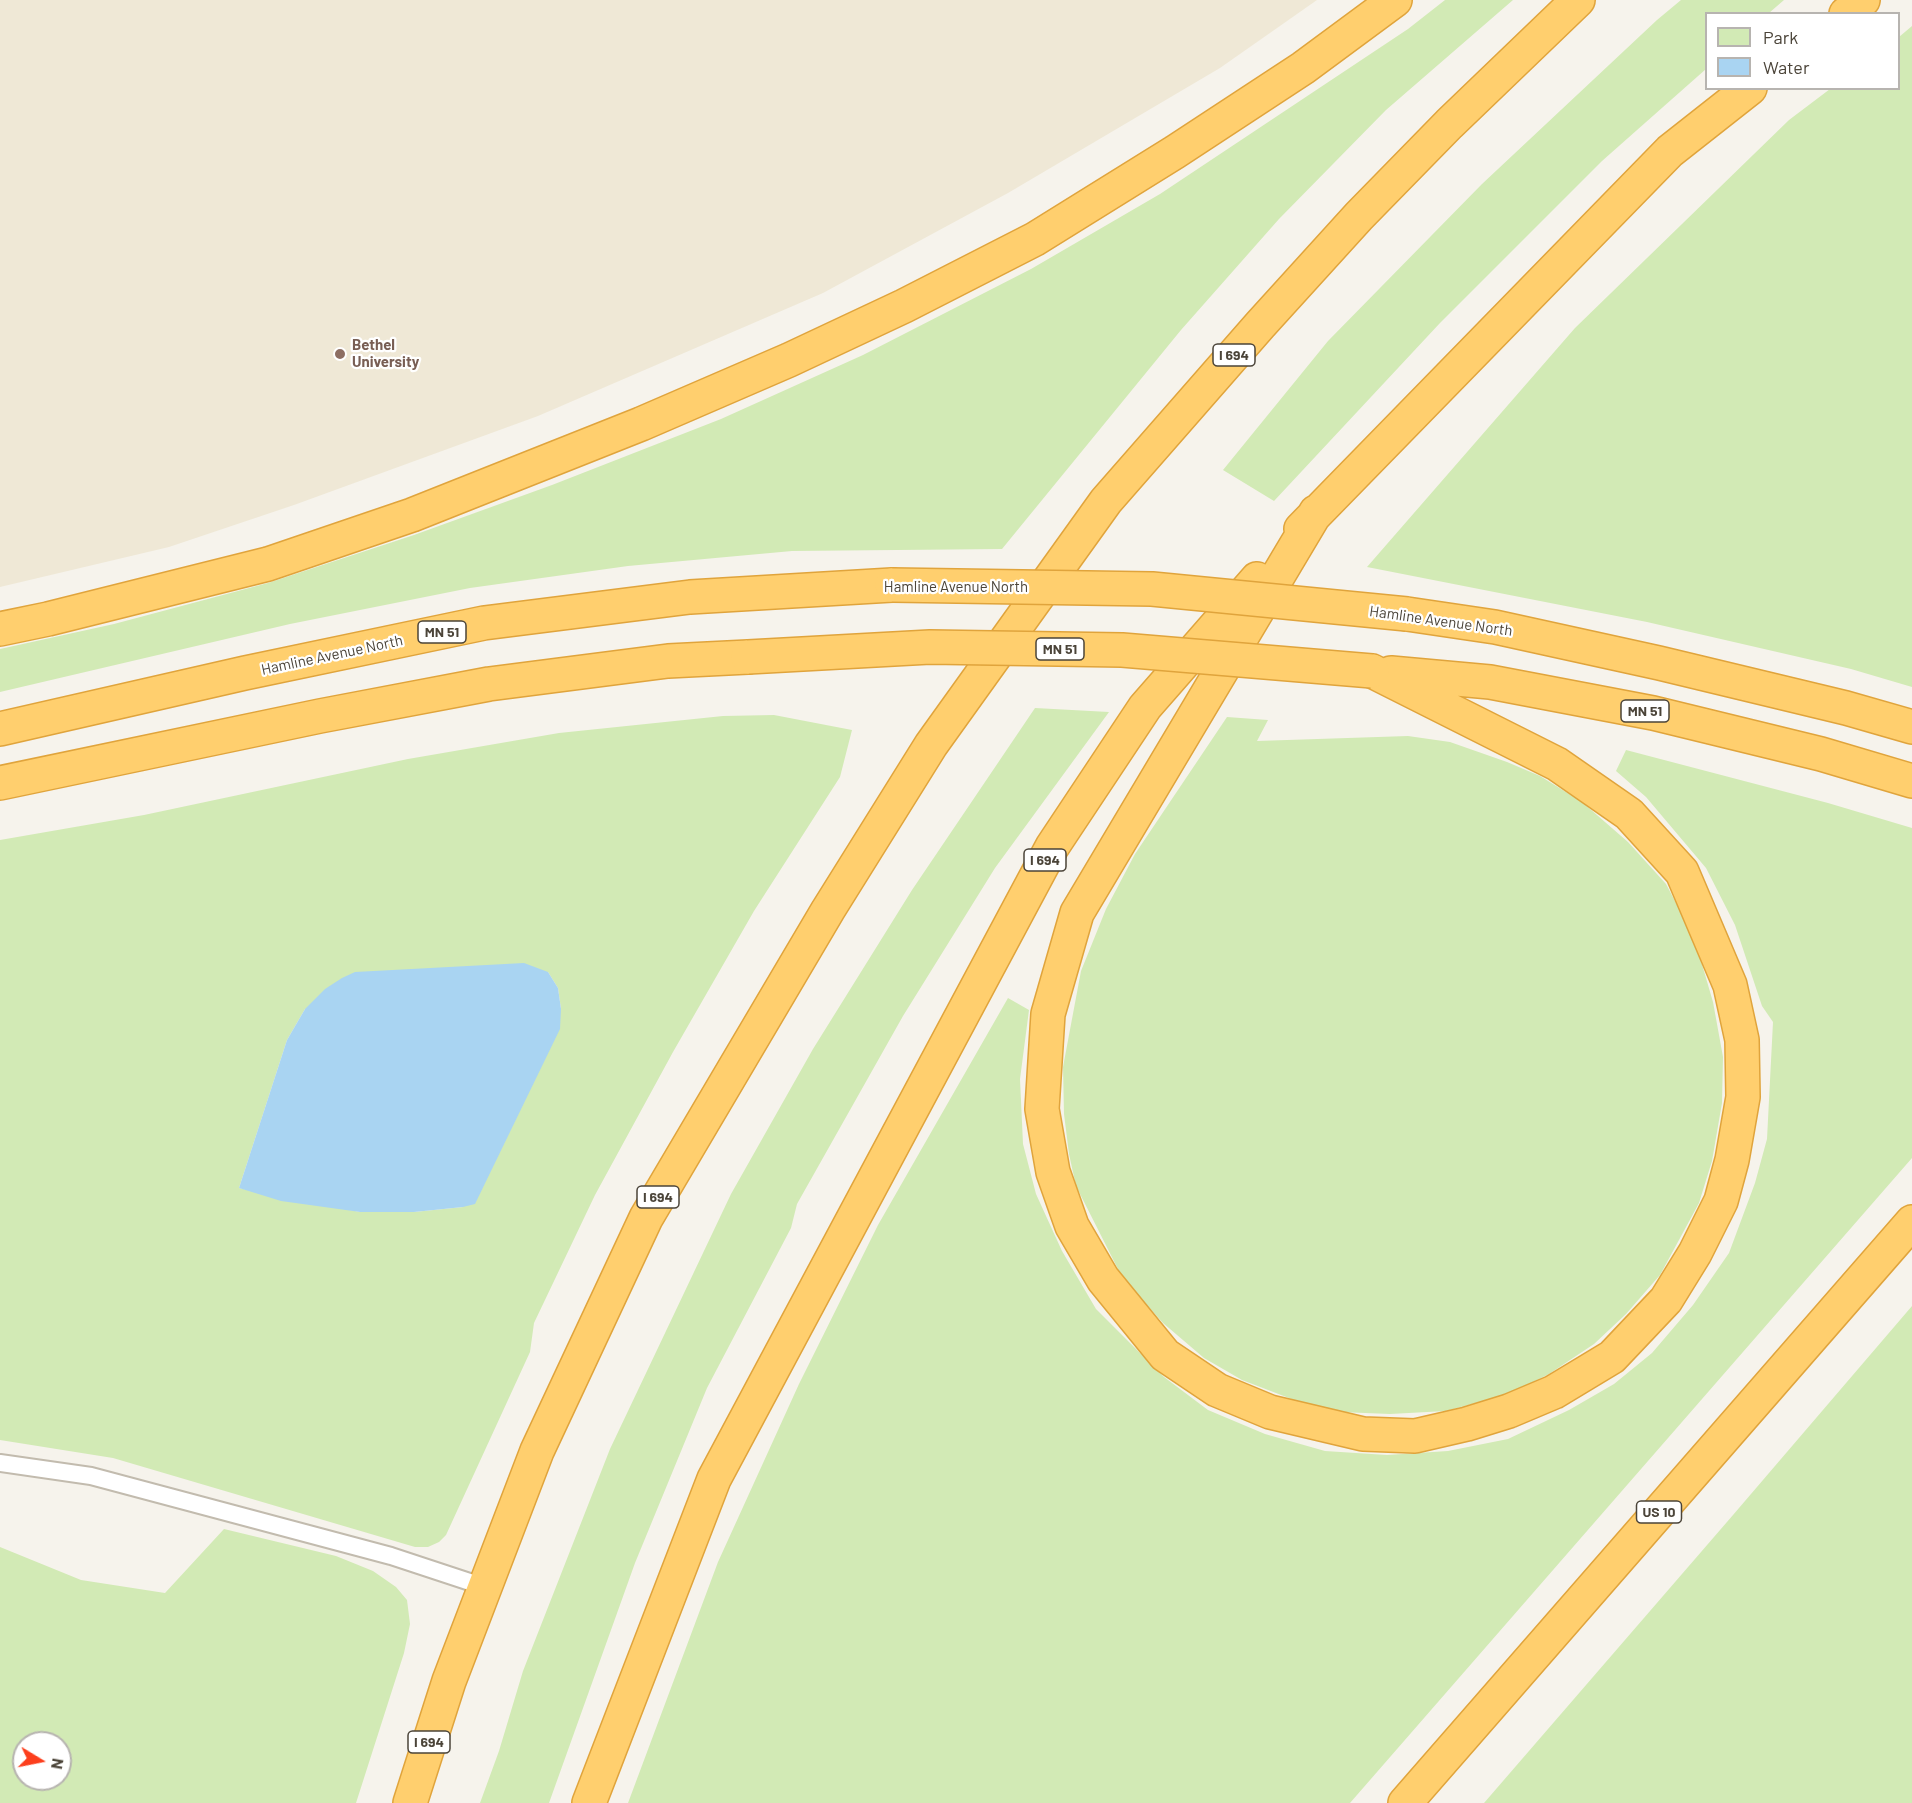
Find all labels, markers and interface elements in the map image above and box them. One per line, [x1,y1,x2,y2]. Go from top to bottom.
legend [1705,12,1900,90]
text: Park [1763,26,1798,48]
text: Water [1763,56,1810,78]
place label: Bethel University [352,336,419,371]
road number: I 694 [1213,344,1255,366]
marker: Bethel University [333,347,347,361]
street label: Hamline Avenue North [884,578,1028,596]
street label: Hamline Avenue North [1368,602,1514,640]
road number: MN 51 [418,621,466,643]
street label: Hamline Avenue North [260,631,404,679]
road number: MN 51 [1036,638,1084,660]
road number: MN 51 [1621,700,1669,722]
road number: I 694 [1024,849,1066,871]
road number: I 694 [637,1186,679,1208]
road number: US 10 [1636,1501,1682,1523]
north arrow [12,1731,72,1791]
road number: I 694 [408,1731,450,1753]
text: N [48,1757,69,1771]

